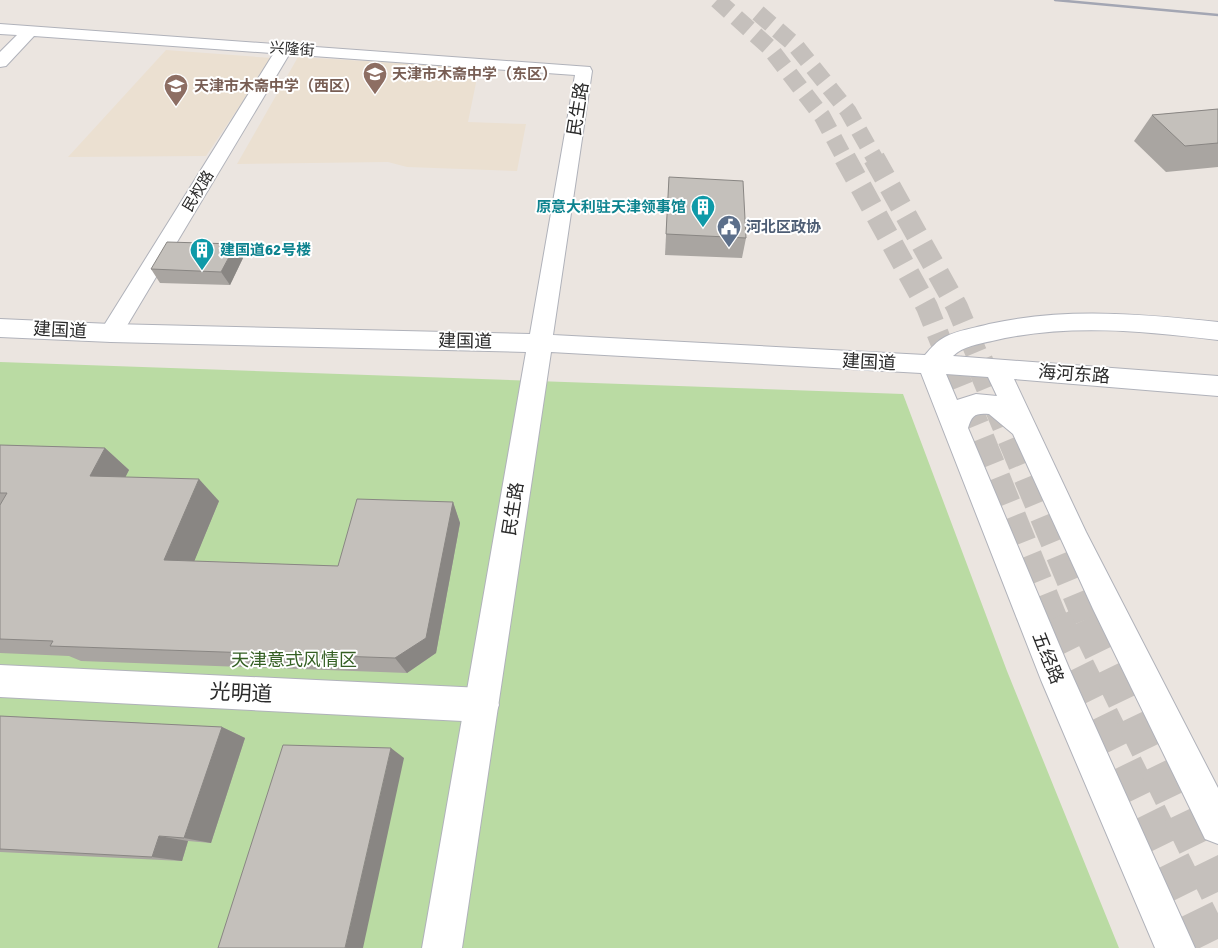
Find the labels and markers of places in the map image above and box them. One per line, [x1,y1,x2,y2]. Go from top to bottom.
school or university icon: 天津市木斋中学（东区） [362,61,388,95]
place label: 天津市木斋中学（东区） [392,65,557,83]
school or university icon: 天津市木斋中学（西区） [163,73,189,107]
place label: 天津市木斋中学（西区） [194,77,359,95]
building icon: 原意大利驻天津领事馆 [690,194,716,228]
place label: 原意大利驻天津领事馆 [536,198,686,216]
public building icon: 河北区政协 [716,214,742,248]
place label: 河北区政协 [746,218,821,236]
building icon: 建国道62号楼 [189,237,215,271]
place label: 建国道62号楼 [220,241,311,259]

